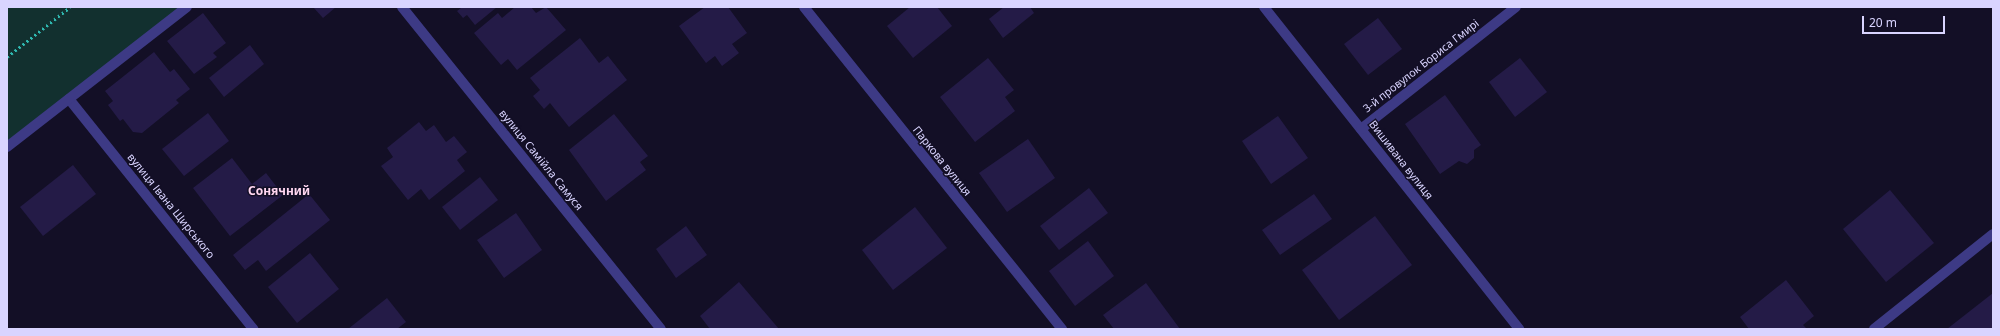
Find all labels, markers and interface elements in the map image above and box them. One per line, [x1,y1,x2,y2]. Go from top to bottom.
scale bar [1864,8,1947,34]
text: 20 m [1869,14,1897,31]
street label: 3-й провулок Бориса Гмирі [1360,17,1482,115]
street label: вулиця Самійла Самуся [496,107,586,213]
street label: Вишивана вулиця [1366,118,1436,202]
street label: Паркова вулиця [910,124,974,198]
street label: вулиця Івана Щирського [125,151,217,261]
district label: Сонячний [248,184,310,198]

